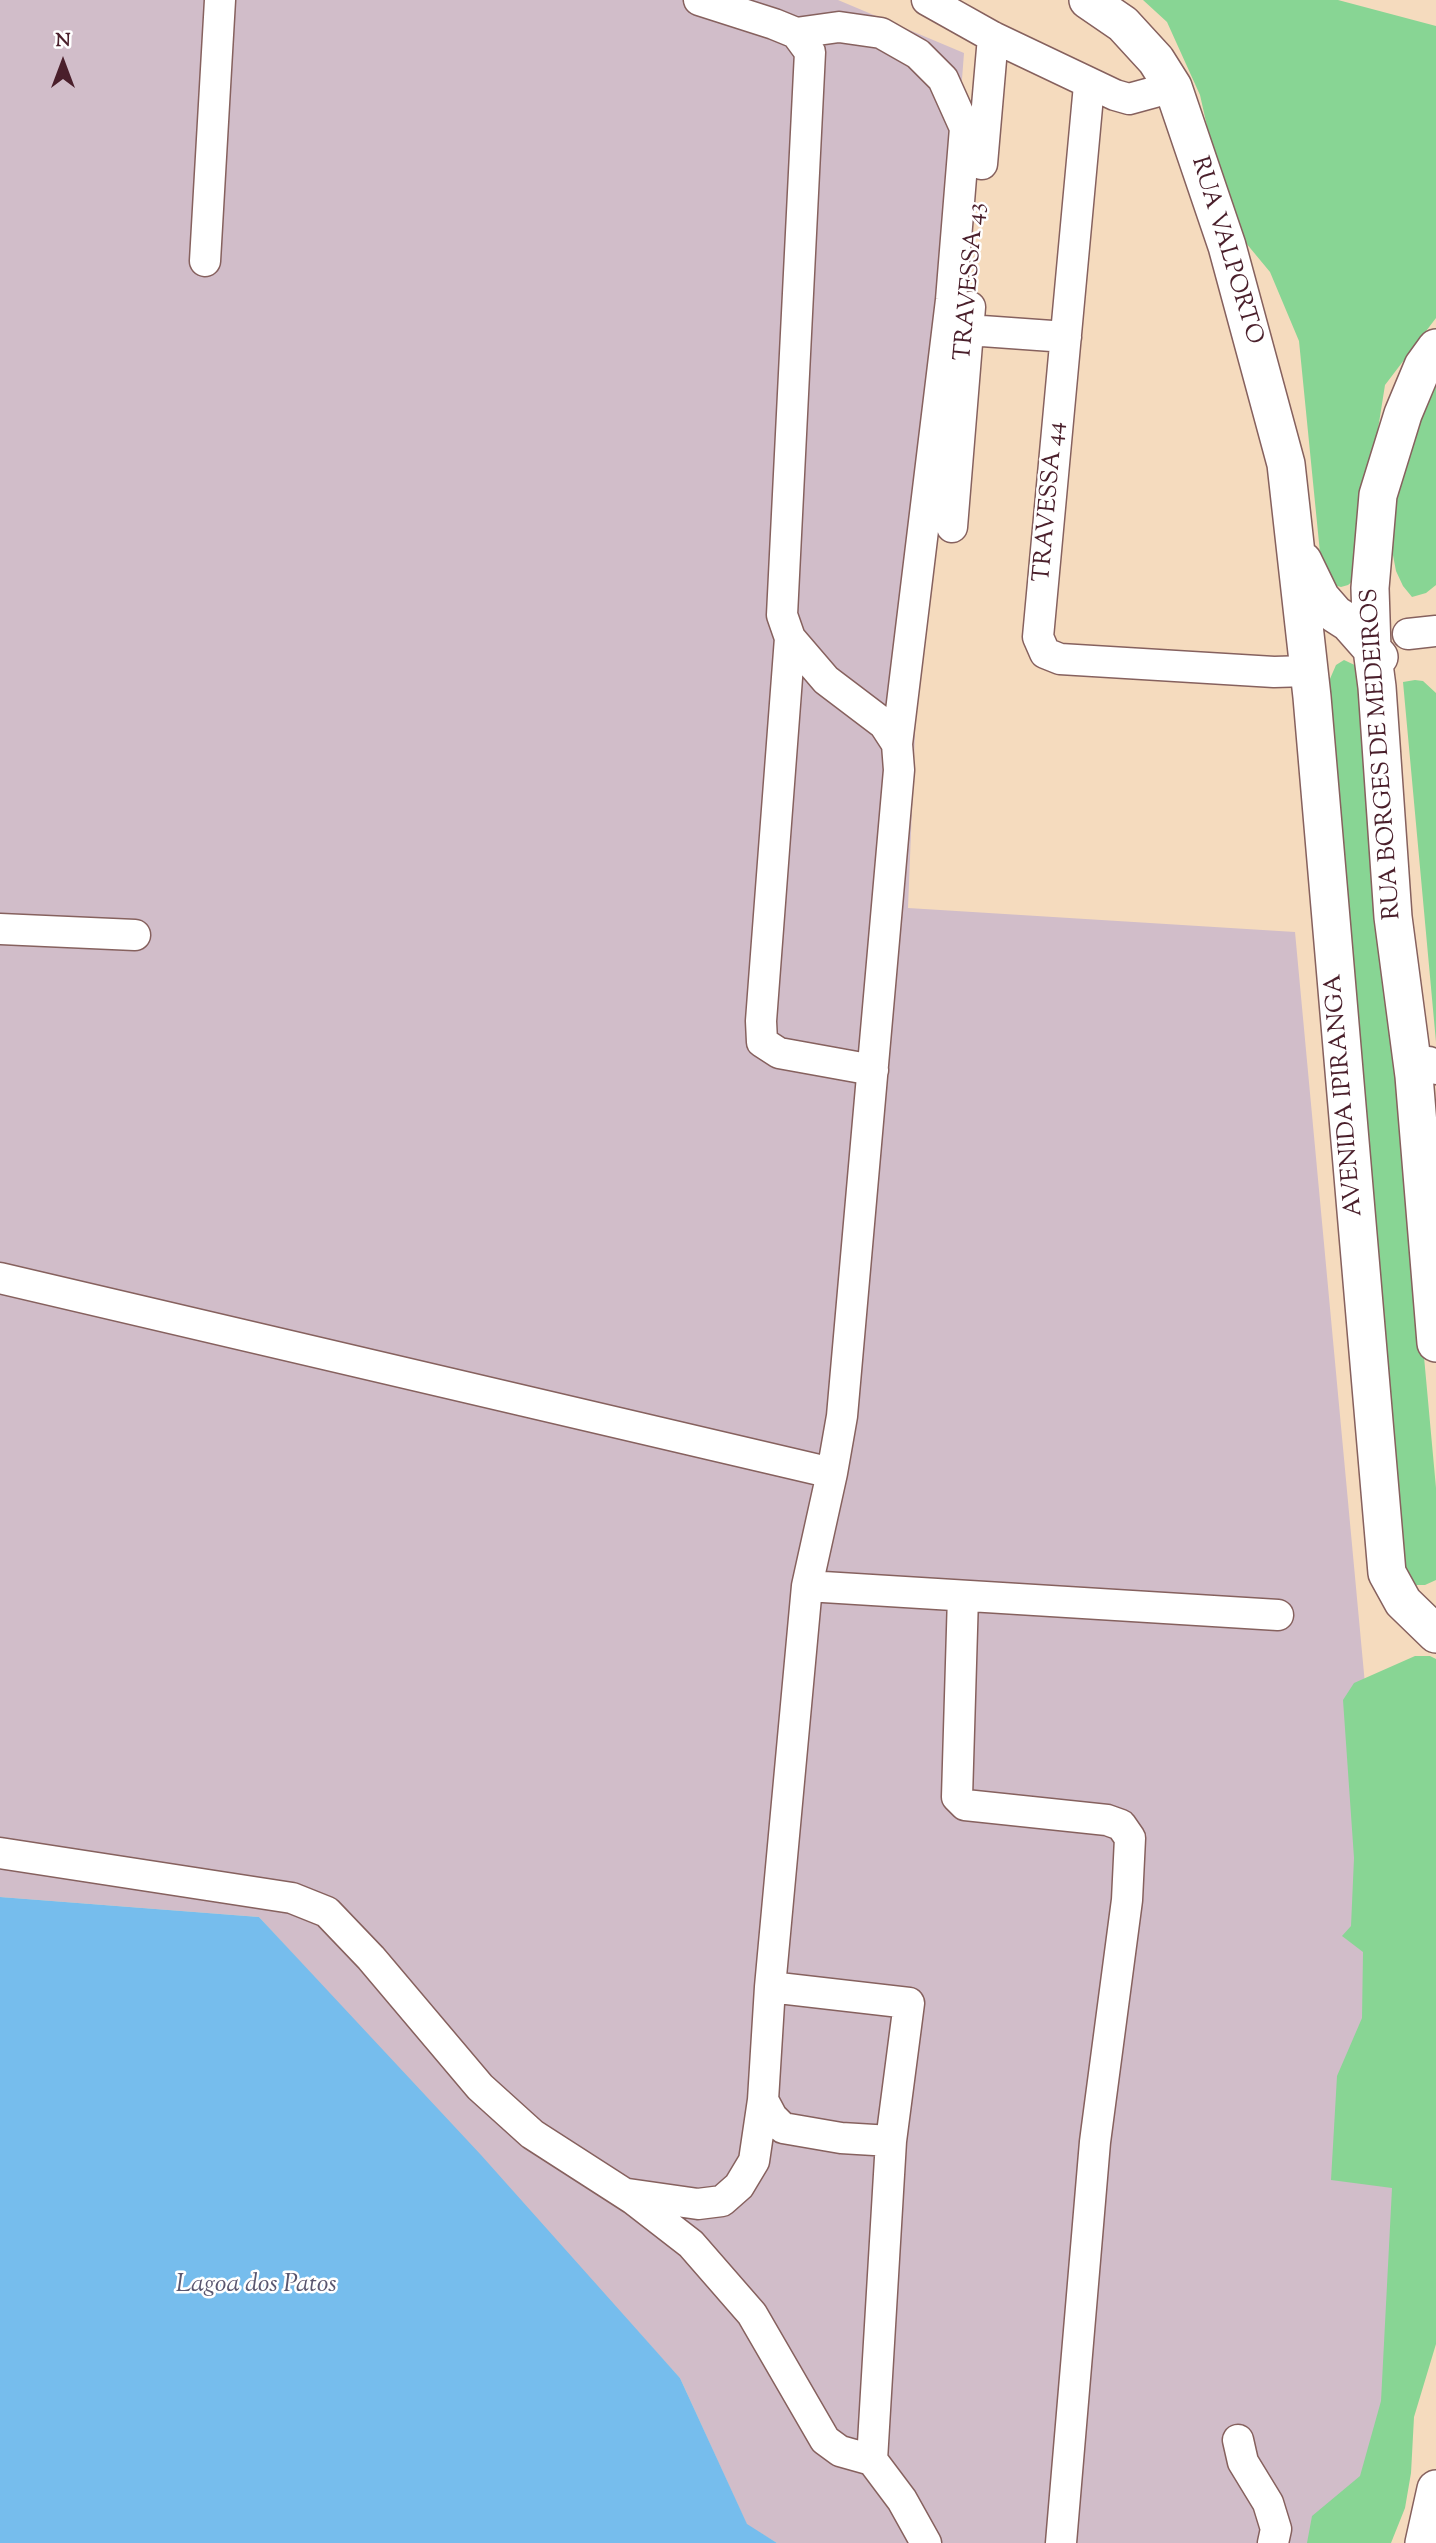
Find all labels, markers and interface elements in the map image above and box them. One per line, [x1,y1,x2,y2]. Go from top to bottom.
north arrow [28,28,98,98]
text: N [55,28,71,55]
street label: RUA VALPORTO [1183,154,1267,348]
street label: TRAVESSA 43 [951,202,993,362]
street label: TRAVESSA 44 [1030,421,1072,583]
street label: RUA BORGES DE MEDEIROS [1357,587,1409,921]
street label: AVENIDA IPIRANGA [1321,972,1371,1218]
water label: Lagoa dos Patos [175,2271,337,2303]

